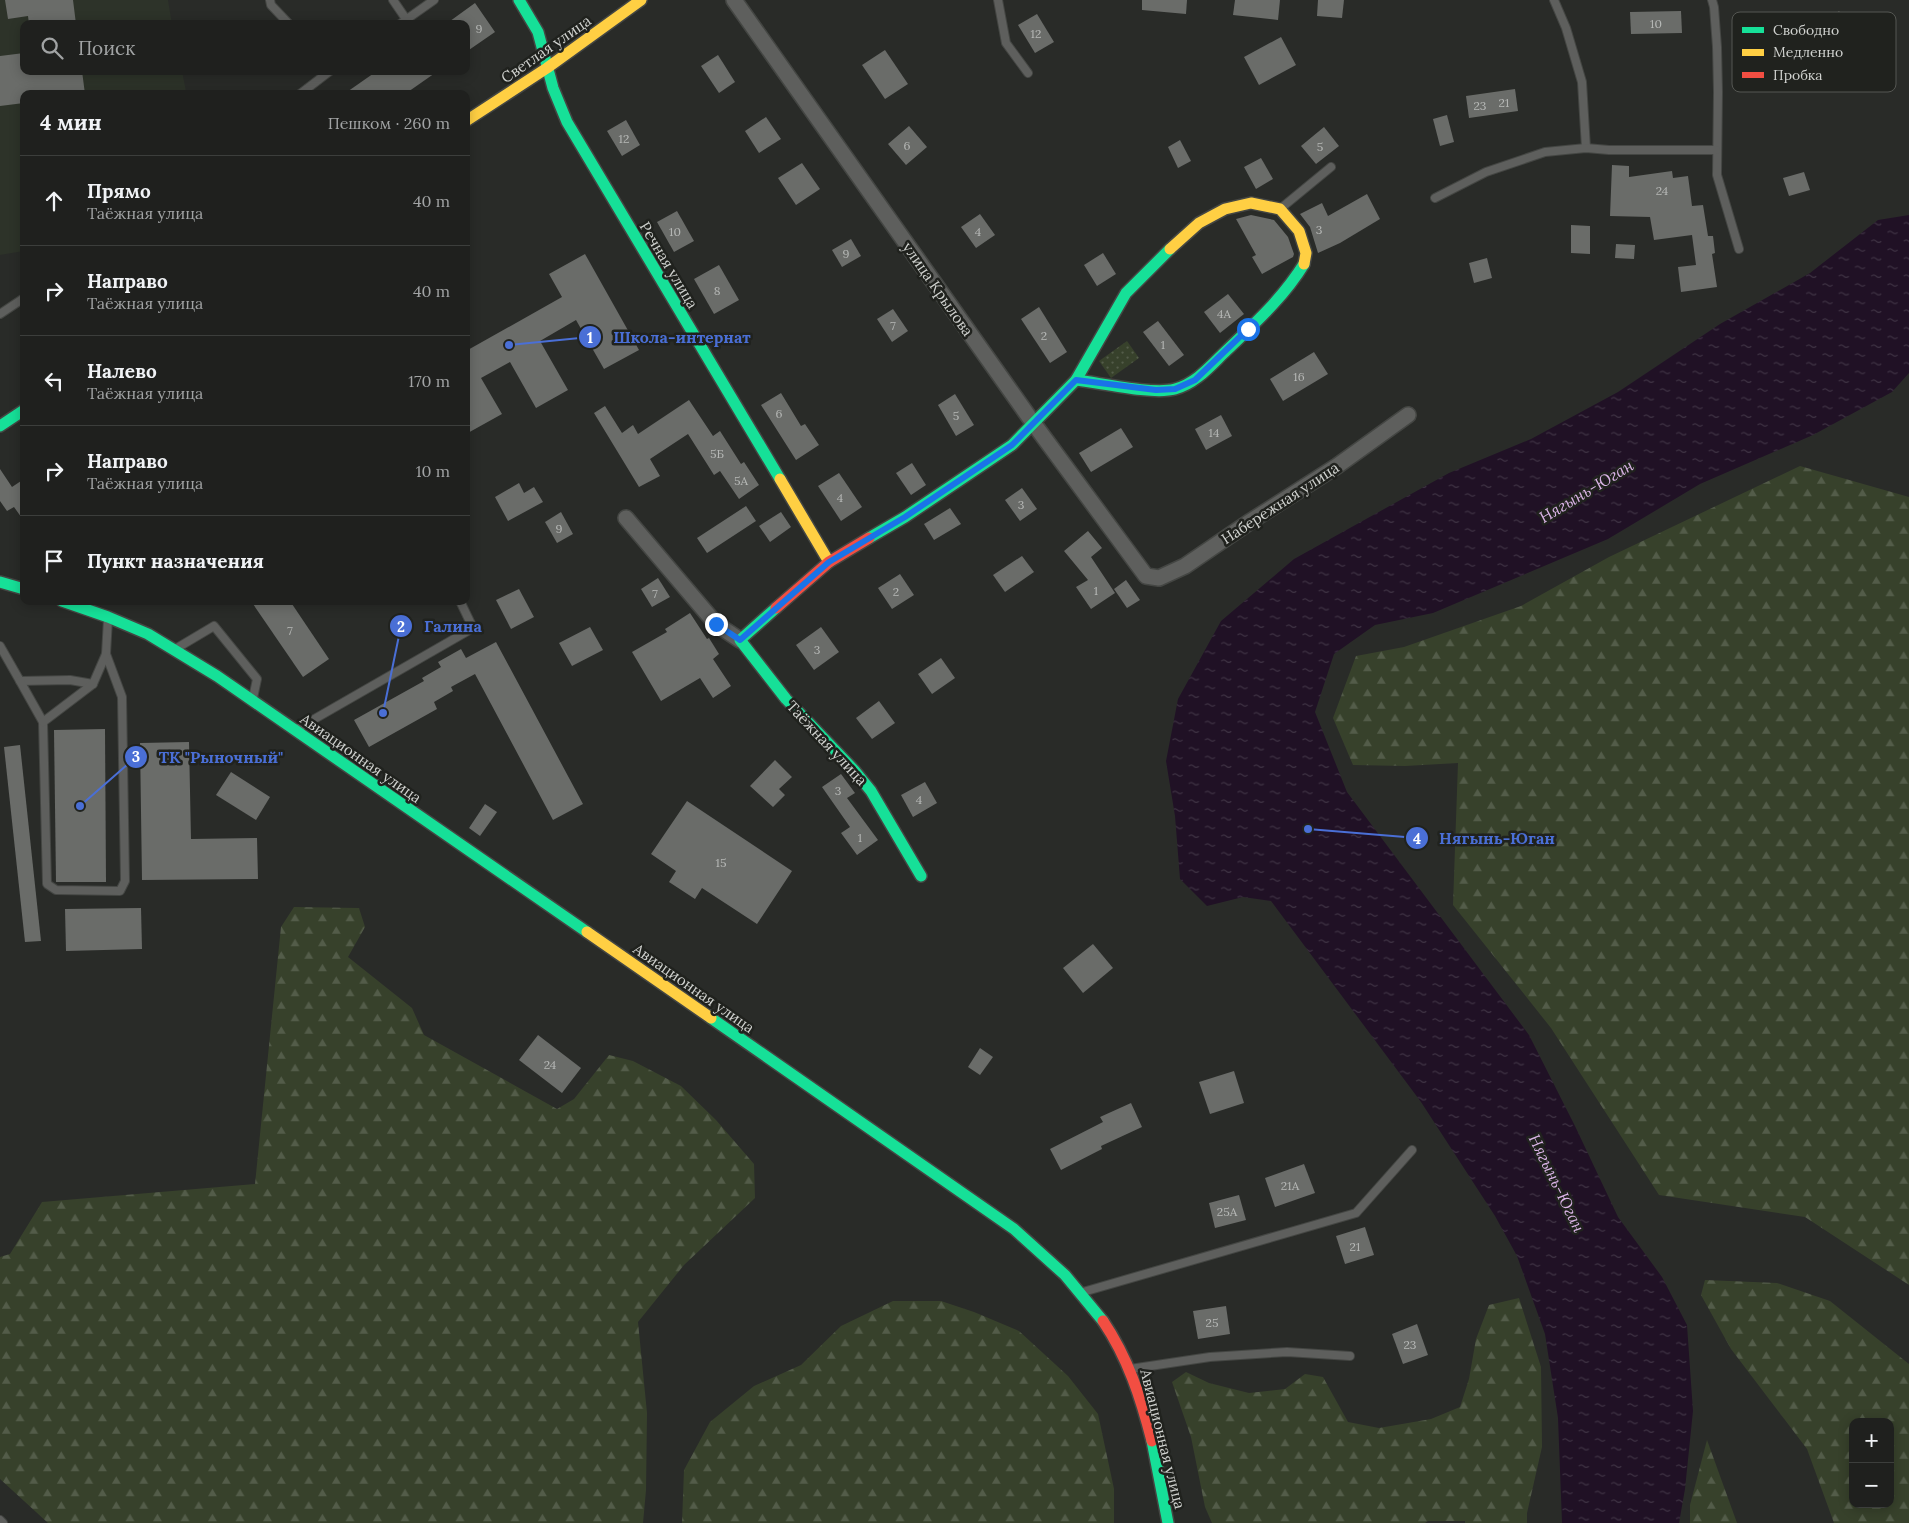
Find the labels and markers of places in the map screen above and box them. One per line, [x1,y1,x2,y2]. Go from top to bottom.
callout: Школа-интернат [578,322,760,353]
callout: Галина [389,611,492,642]
callout: ТК "Рыночный" [123,741,293,772]
callout: Нягынь-Юган [1405,823,1565,854]

